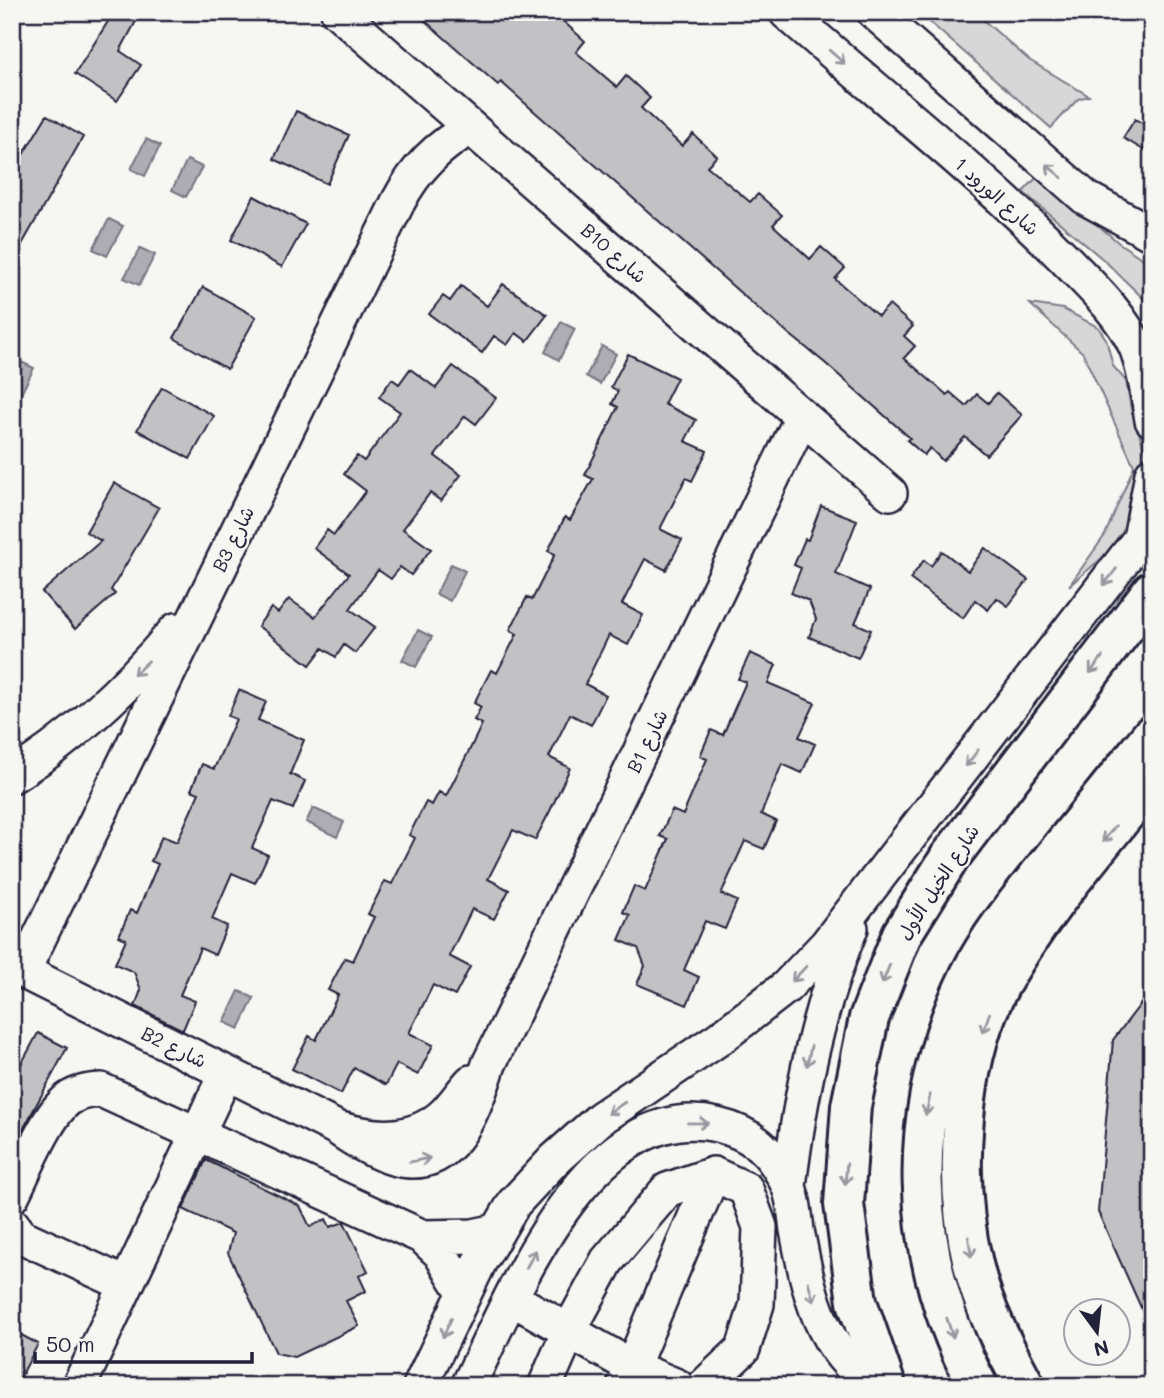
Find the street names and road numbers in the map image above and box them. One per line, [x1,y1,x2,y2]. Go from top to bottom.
street label: شارع الورود 1 [948,151,1045,242]
street label: B10 شارع [575,217,652,290]
street label: B3 شارع [206,502,261,577]
street label: B1 شارع [621,705,674,777]
street label: شارع الخيل الأول [891,819,986,945]
street label: B2 شارع [137,1020,211,1075]

